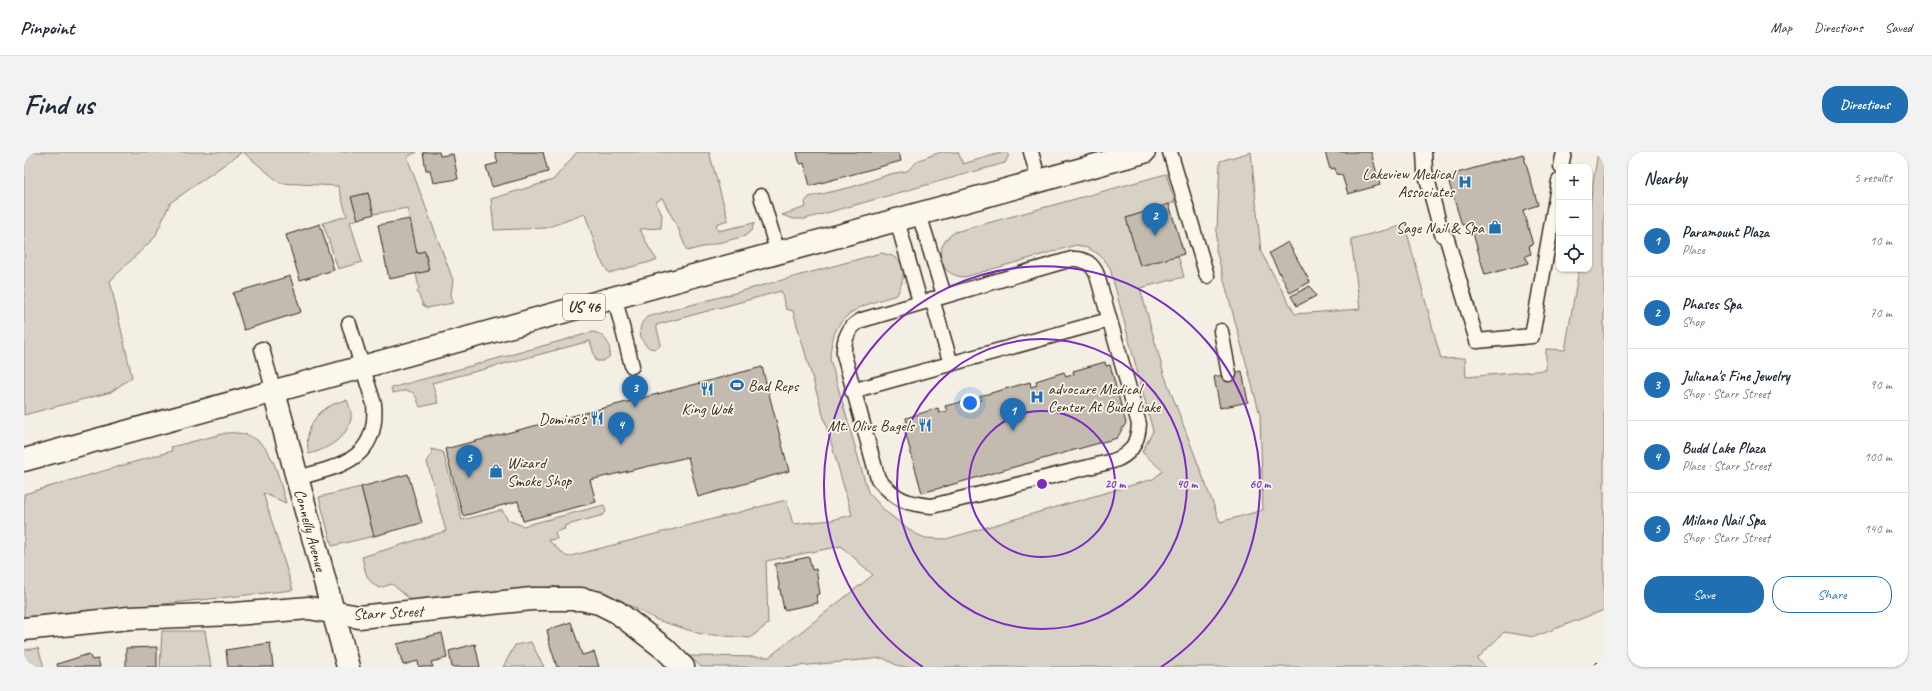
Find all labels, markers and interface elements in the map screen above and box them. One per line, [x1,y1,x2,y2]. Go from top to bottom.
text: Pinpoint [20,16,74,40]
text: Map [1771,19,1792,36]
text: Directions [1814,19,1863,36]
text: Saved [1885,19,1912,36]
button: Directions [1822,86,1908,123]
text: Find us [24,87,94,122]
place label: Lakeview Medical Associates [1362,164,1457,202]
map controls [1556,164,1592,272]
button: + [1556,164,1592,200]
text: Nearby [1644,168,1687,189]
text: 5 results [1854,170,1892,186]
hospital icon: Lakeview Medical Associates [1457,174,1473,190]
button: − [1556,200,1592,236]
pin: 2 [1142,203,1168,236]
place label: Sage Nail & Spa [1396,218,1485,238]
shop icon: Sage Nail & Spa [1487,219,1503,235]
text: Paramount Plaza [1682,223,1769,242]
text: 1 [1654,233,1660,249]
text: 10 m [1870,233,1892,249]
button: locate [1556,236,1592,272]
text: Place [1682,242,1705,258]
road number: US 46 [563,294,605,320]
text: Phases Spa [1682,295,1741,314]
text: 2 [1654,305,1660,321]
text: 70 m [1870,305,1892,321]
text: Shop [1682,314,1704,330]
text: Juliana's Fine Jewelry [1682,367,1790,386]
pin: 3 [622,375,648,408]
place label: Bad Reps [748,376,800,396]
sports icon: Bad Reps [729,377,745,393]
text: 3 [1654,377,1660,393]
text: 90 m [1870,377,1892,393]
place label: advocare Medical Center At Budd Lake [1048,379,1162,417]
restaurant icon: King Wok [699,381,715,397]
text: Shop · Starr Street [1682,386,1770,402]
hospital icon: advocare Medical Center At Budd Lake [1029,389,1045,405]
your location [960,393,980,413]
pin: 1 [1000,398,1026,431]
place label: King Wok [682,399,734,419]
place label: Domino's [539,409,588,429]
restaurant icon: Domino's [589,410,605,426]
pin: 4 [608,412,634,445]
place label: Mt. Olive Bagels [827,416,916,436]
restaurant icon: Mt. Olive Bagels [917,417,933,433]
text: Budd Lake Plaza [1682,439,1765,458]
pin: 5 [456,445,482,478]
text: 4 [1654,449,1660,465]
text: 100 m [1864,449,1892,465]
place label: Wizard Smoke Shop [507,453,572,491]
text: Place · Starr Street [1682,458,1771,474]
shop icon: Wizard Smoke Shop [488,463,504,479]
text: 20 m [1105,476,1126,492]
text: 40 m [1177,476,1198,492]
text: 60 m [1250,476,1272,492]
centre of rings [1035,477,1049,491]
street label: Connelly Avenue [289,487,331,575]
text: Milano Nail Spa [1682,511,1765,530]
text: 5 [1654,521,1660,537]
text: 140 m [1864,521,1892,537]
text: Shop · Starr Street [1682,530,1770,546]
button: Save [1644,576,1764,613]
button: Share [1772,576,1892,613]
street label: Starr Street [352,601,426,625]

